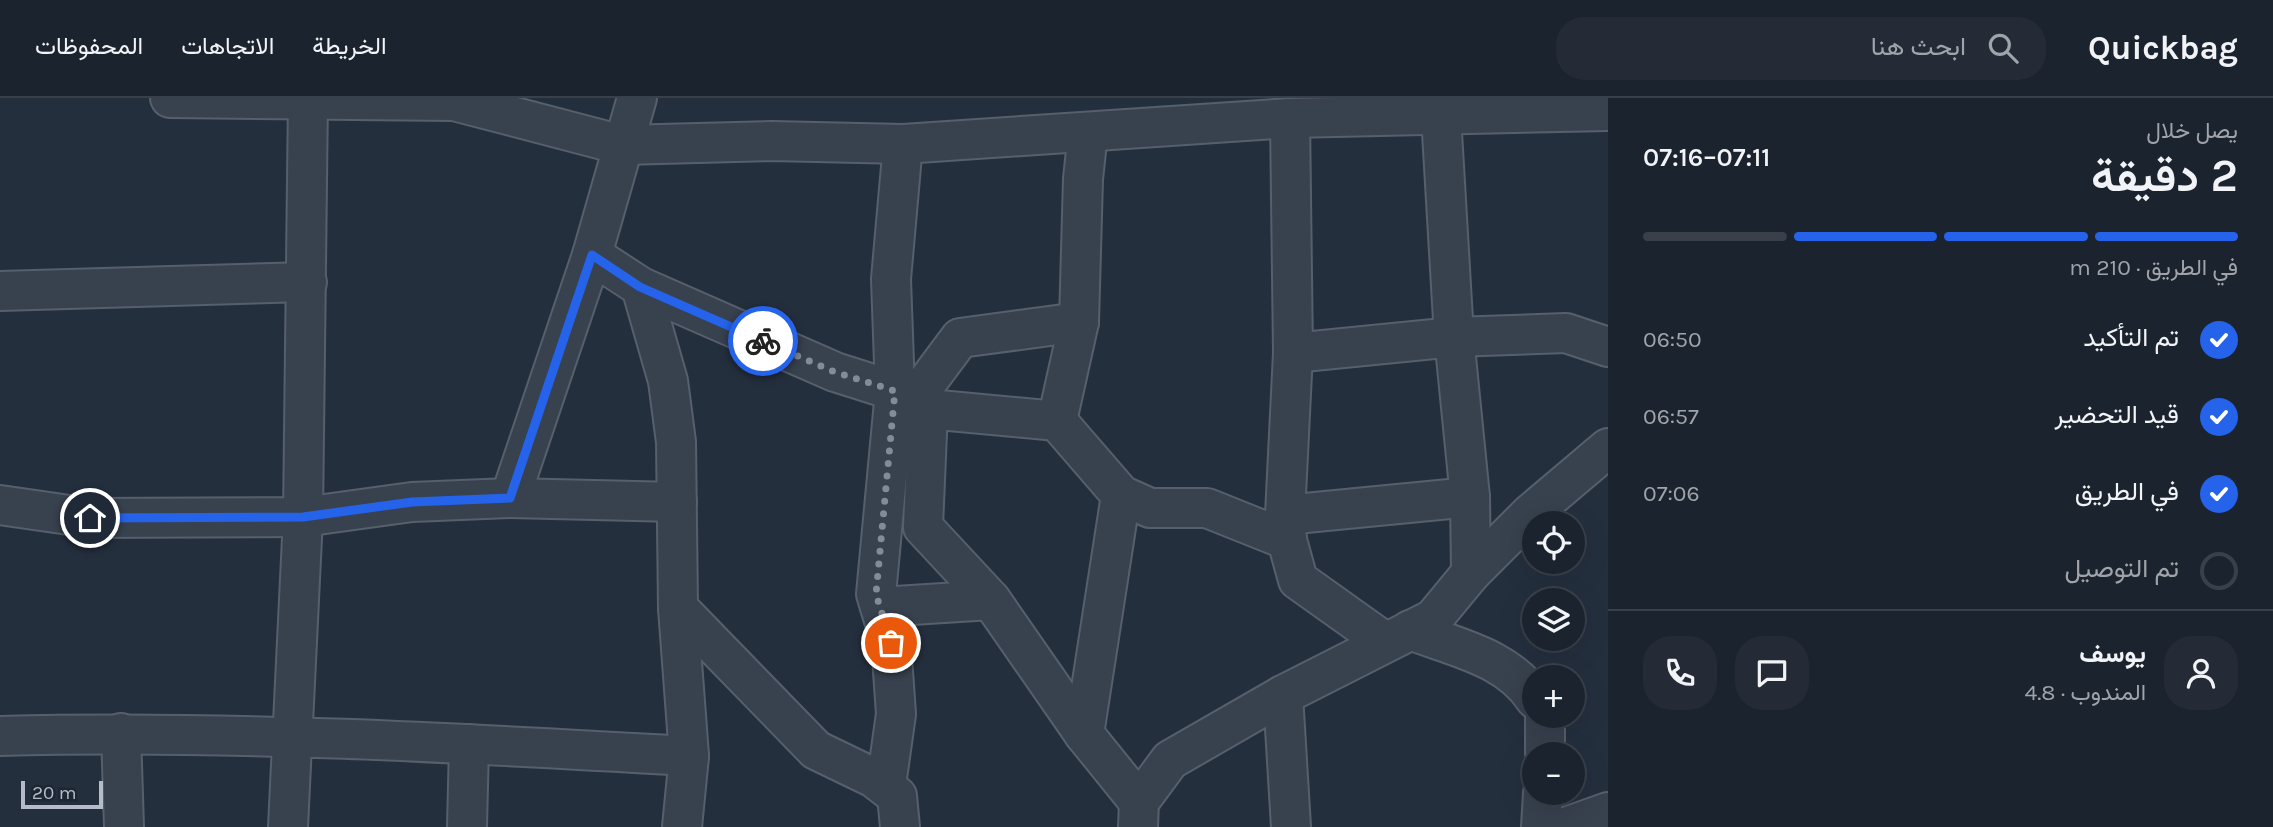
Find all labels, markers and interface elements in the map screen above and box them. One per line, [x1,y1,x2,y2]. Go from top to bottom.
search box [1556,17,2046,80]
icon: search [1984,29,2022,67]
text: Quickbag [2088,29,2238,67]
text: ابحث هنا [1871,31,1966,62]
text: المحفوظات [35,32,143,60]
text: الاتجاهات [181,32,274,60]
text: الخريطة [312,32,387,60]
text: يصل خلال [2146,117,2238,144]
text: 07:11–07:16 [1643,142,1770,173]
text: 2 دقيقة [2091,149,2238,203]
text: في الطريق · 210 m [2069,254,2238,281]
courier [728,306,798,376]
icon: check [2200,321,2238,359]
icon: bike [744,322,782,360]
text: تم التأكيد [2083,322,2179,353]
text: 06:50 [1643,326,1702,353]
icon: check [2200,398,2238,436]
text: قيد التحضير [2054,399,2179,430]
text: 06:57 [1643,403,1699,430]
icon: check [2200,475,2238,513]
text: في الطريق [2075,476,2179,507]
text: 07:06 [1643,480,1700,507]
pin [60,488,120,548]
icon: home [71,499,109,537]
map controls [1522,511,1585,805]
button: locate [1522,511,1585,574]
text: تم التوصيل [2064,553,2179,584]
button: layers [1522,588,1585,651]
pin [861,613,921,673]
icon: bag [872,624,910,662]
button: phone [1643,636,1717,710]
button: chat [1735,636,1809,710]
button: person [2164,636,2238,710]
text: يوسف [2079,638,2146,669]
button: + [1522,665,1585,728]
text: المندوب · 4.8 [2024,679,2146,706]
button: − [1522,742,1585,805]
scale bar [21,778,103,810]
text: 20 m [32,782,77,804]

